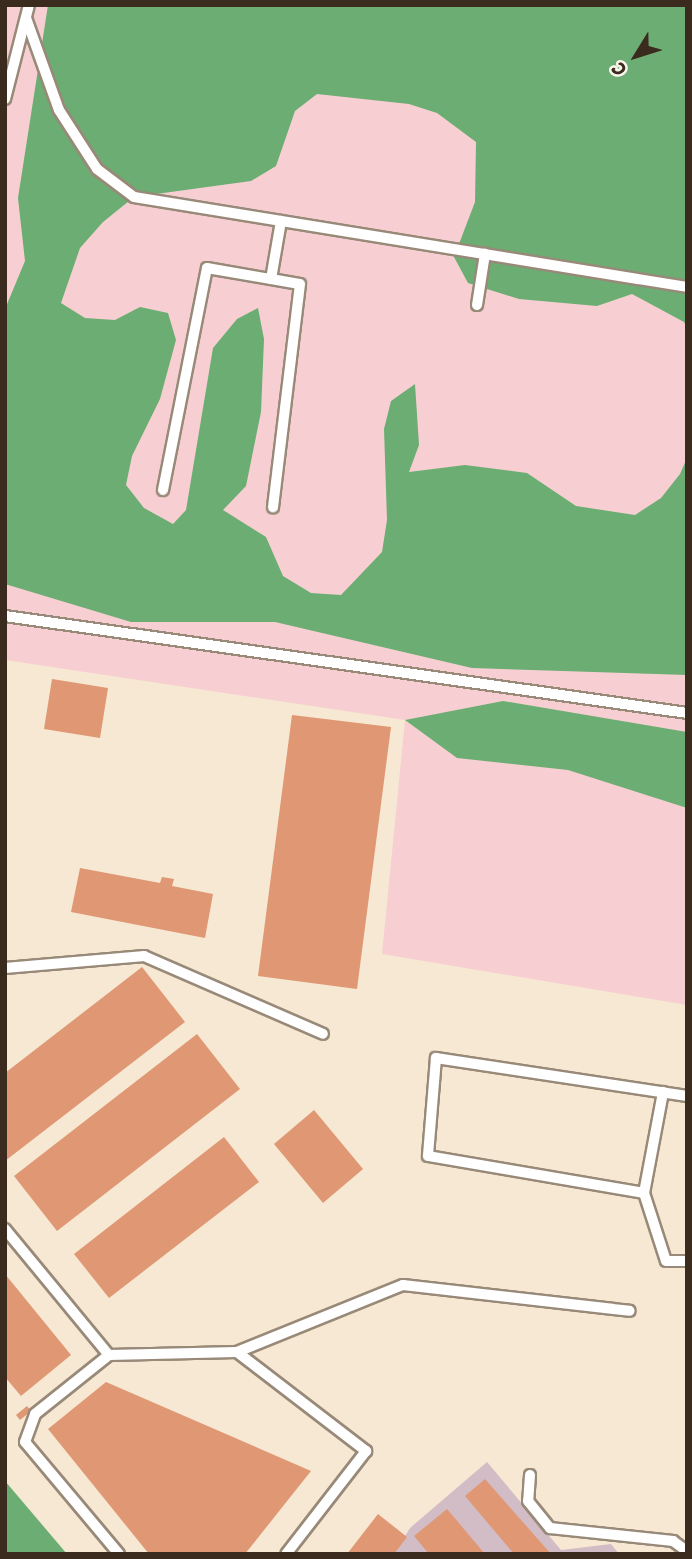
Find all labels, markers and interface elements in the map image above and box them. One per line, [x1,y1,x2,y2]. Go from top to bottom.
north arrow [601,21,671,91]
text: С [606,57,633,82]

